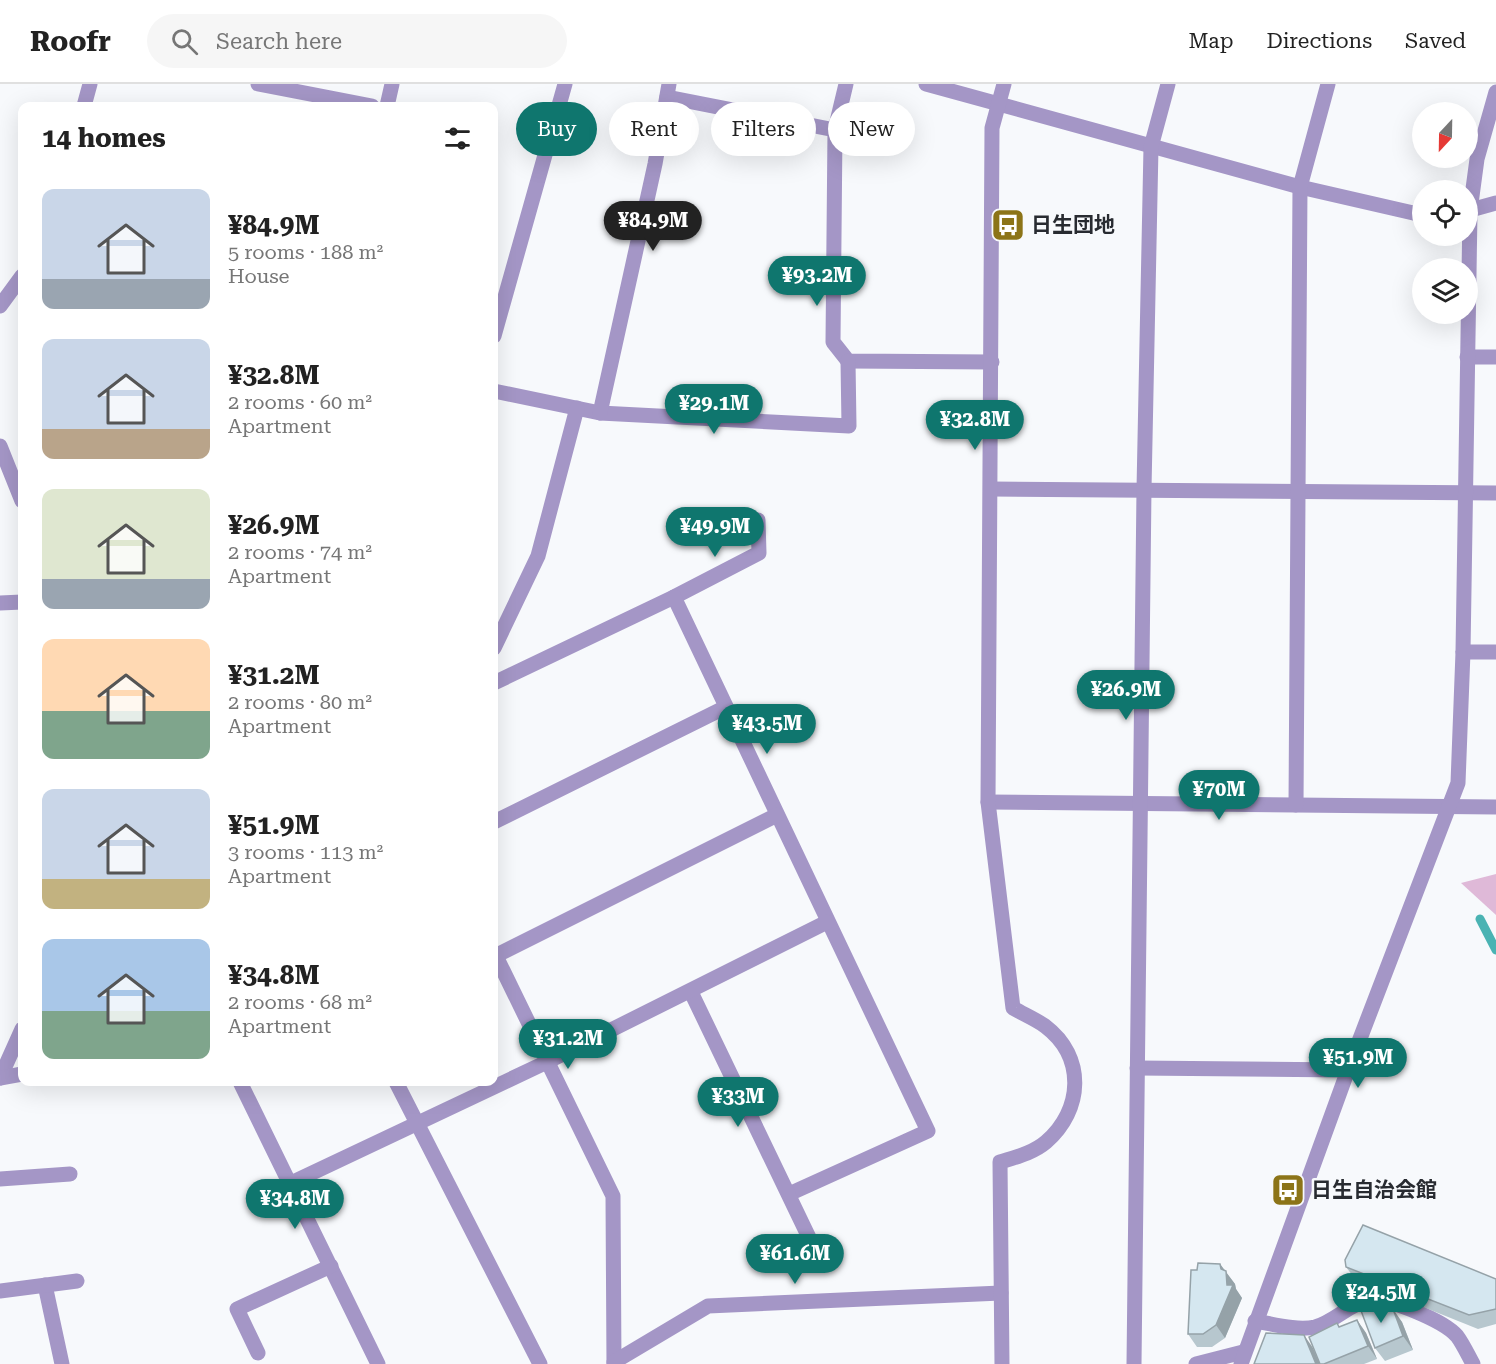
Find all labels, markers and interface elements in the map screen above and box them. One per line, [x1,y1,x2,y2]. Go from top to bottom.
search box [147,14,567,68]
text: Roofr [30,25,111,58]
icon: search [168,25,201,58]
text: Search here [216,29,342,54]
text: Map [1189,29,1233,53]
text: Directions [1266,29,1372,53]
text: Saved [1405,29,1466,53]
chip: Buy [516,102,597,156]
chip: Rent [609,102,699,156]
chip: Filters [711,102,816,156]
chip: New [828,102,915,156]
north arrow [1412,102,1478,168]
map controls [1412,102,1478,324]
icon: filters [441,122,474,155]
text: 14 homes [42,123,166,153]
button: locate [1412,180,1478,246]
pin: ¥84.9M [604,201,702,252]
bus stop icon: 日生団地 [990,207,1026,243]
text: ¥84.9M [618,208,688,232]
text: ¥84.9M [228,210,320,240]
icon: home [90,213,162,285]
place label: 日生団地 [1031,213,1115,237]
text: 5 rooms · 188 m² [228,240,383,264]
pin: ¥93.2M [768,256,866,307]
button: layers [1412,258,1478,324]
text: ¥93.2M [782,263,852,287]
text: House [228,264,290,288]
text: ¥32.8M [228,360,320,390]
icon: home [90,363,162,435]
pin: ¥29.1M [665,384,763,435]
text: 2 rooms · 60 m² [228,390,372,414]
text: ¥29.1M [679,391,749,415]
pin: ¥32.8M [926,400,1024,451]
text: ¥32.8M [940,407,1010,431]
text: Apartment [228,414,331,438]
pin: ¥49.9M [666,507,764,558]
text: ¥26.9M [228,510,320,540]
icon: home [90,513,162,585]
text: ¥49.9M [680,514,750,538]
text: 2 rooms · 74 m² [228,540,372,564]
text: Apartment [228,564,331,588]
text: ¥31.2M [228,660,320,690]
icon: home [90,663,162,735]
pin: ¥26.9M [1077,670,1175,721]
text: ¥26.9M [1091,677,1161,701]
text: 2 rooms · 80 m² [228,690,372,714]
pin: ¥43.5M [718,704,816,755]
text: ¥43.5M [732,711,802,735]
text: Apartment [228,714,331,738]
pin: ¥70M [1183,770,1255,821]
text: ¥70M [1193,777,1245,801]
text: ¥51.9M [228,810,320,840]
icon: home [90,813,162,885]
text: 3 rooms · 113 m² [228,840,383,864]
text: Apartment [228,864,331,888]
text: ¥34.8M [228,960,320,990]
icon: home [90,963,162,1035]
text: 2 rooms · 68 m² [228,990,372,1014]
text: Apartment [228,1014,331,1038]
pin: ¥31.2M [519,1019,617,1070]
text: ¥31.2M [533,1026,603,1050]
pin: ¥51.9M [1309,1038,1407,1089]
text: ¥51.9M [1323,1045,1393,1069]
pin: ¥33M [702,1077,774,1128]
text: ¥33M [712,1084,764,1108]
bus stop icon: 日生自治会館 [1270,1172,1306,1208]
place label: 日生自治会館 [1311,1178,1437,1202]
pin: ¥34.8M [246,1179,344,1230]
text: ¥34.8M [260,1186,330,1210]
pin: ¥61.6M [746,1234,844,1285]
text: ¥61.6M [760,1241,830,1265]
pin: ¥24.5M [1332,1273,1430,1324]
text: ¥24.5M [1346,1280,1416,1304]

